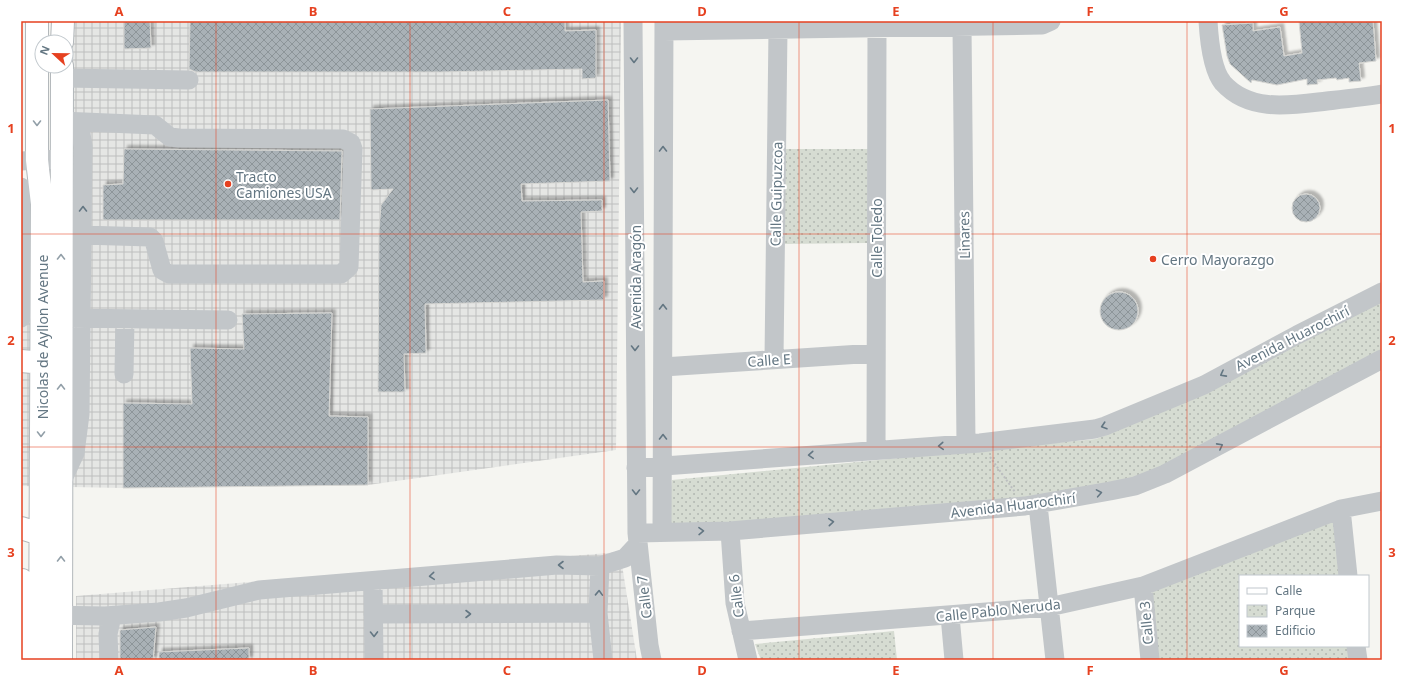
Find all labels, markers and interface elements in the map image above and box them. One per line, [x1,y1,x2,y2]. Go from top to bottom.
text: A [115,2,124,20]
text: B [309,2,317,20]
text: C [503,2,511,20]
text: D [697,2,707,20]
text: E [892,2,900,20]
text: F [1086,2,1094,20]
text: G [1279,2,1289,20]
north arrow [34,34,74,74]
text: N [36,43,53,57]
one-way arrow [630,57,638,63]
text: 1 [7,119,15,137]
text: 1 [1388,119,1396,137]
one-way arrow [33,120,41,126]
street label: Calle Guipuzcoa [766,141,786,247]
one-way arrow [659,146,668,152]
place label: Tracto Camiones USA [236,167,332,202]
marker: Tracto Camiones USA [223,179,233,189]
one-way arrow [630,187,639,193]
street label: Calle Toledo [867,198,886,278]
one-way arrow [79,206,87,212]
street label: Linares [954,211,974,259]
street label: Avenida Aragón [626,225,645,329]
place label: Cerro Mayorazgo [1161,250,1274,269]
one-way arrow [57,254,65,260]
marker: Cerro Mayorazgo [1148,254,1158,264]
street label: Nicolas de Ayllon Avenue [33,255,52,419]
street label: Avenida Huarochirí [1232,301,1353,375]
one-way arrow [659,304,667,310]
text: 2 [7,331,15,349]
text: 2 [1388,331,1396,349]
one-way arrow [631,345,639,351]
street label: Calle E [747,349,791,371]
one-way arrow [1220,370,1227,377]
one-way arrow [57,384,65,390]
one-way arrow [1101,421,1108,430]
one-way arrow [37,431,45,437]
one-way arrow [659,434,667,440]
one-way arrow [938,441,944,450]
one-way arrow [1215,443,1223,451]
one-way arrow [808,451,814,460]
street label: Avenida Huarochirí [950,488,1077,522]
one-way arrow [632,489,640,495]
one-way arrow [1096,490,1102,498]
one-way arrow [828,518,834,527]
one-way arrow [698,527,704,536]
text: 3 [7,543,15,561]
text: 3 [1388,543,1396,561]
one-way arrow [57,556,65,562]
one-way arrow [558,561,564,569]
one-way arrow [429,571,435,580]
street label: Calle 6 [724,573,748,619]
street label: Calle 7 [632,574,656,620]
legend [1239,575,1369,647]
text: Calle [1275,582,1303,599]
one-way arrow [595,590,603,596]
street label: Calle Pablo Neruda [935,594,1061,626]
street label: Calle 3 [1135,601,1157,645]
text: Parque [1275,602,1316,619]
one-way arrow [465,610,471,618]
text: Edificio [1275,622,1316,639]
one-way arrow [370,631,378,637]
text: A [115,661,124,679]
text: B [309,661,317,679]
text: C [503,661,511,679]
text: D [697,661,707,679]
text: E [892,661,900,679]
text: F [1086,661,1094,679]
text: G [1279,661,1289,679]

